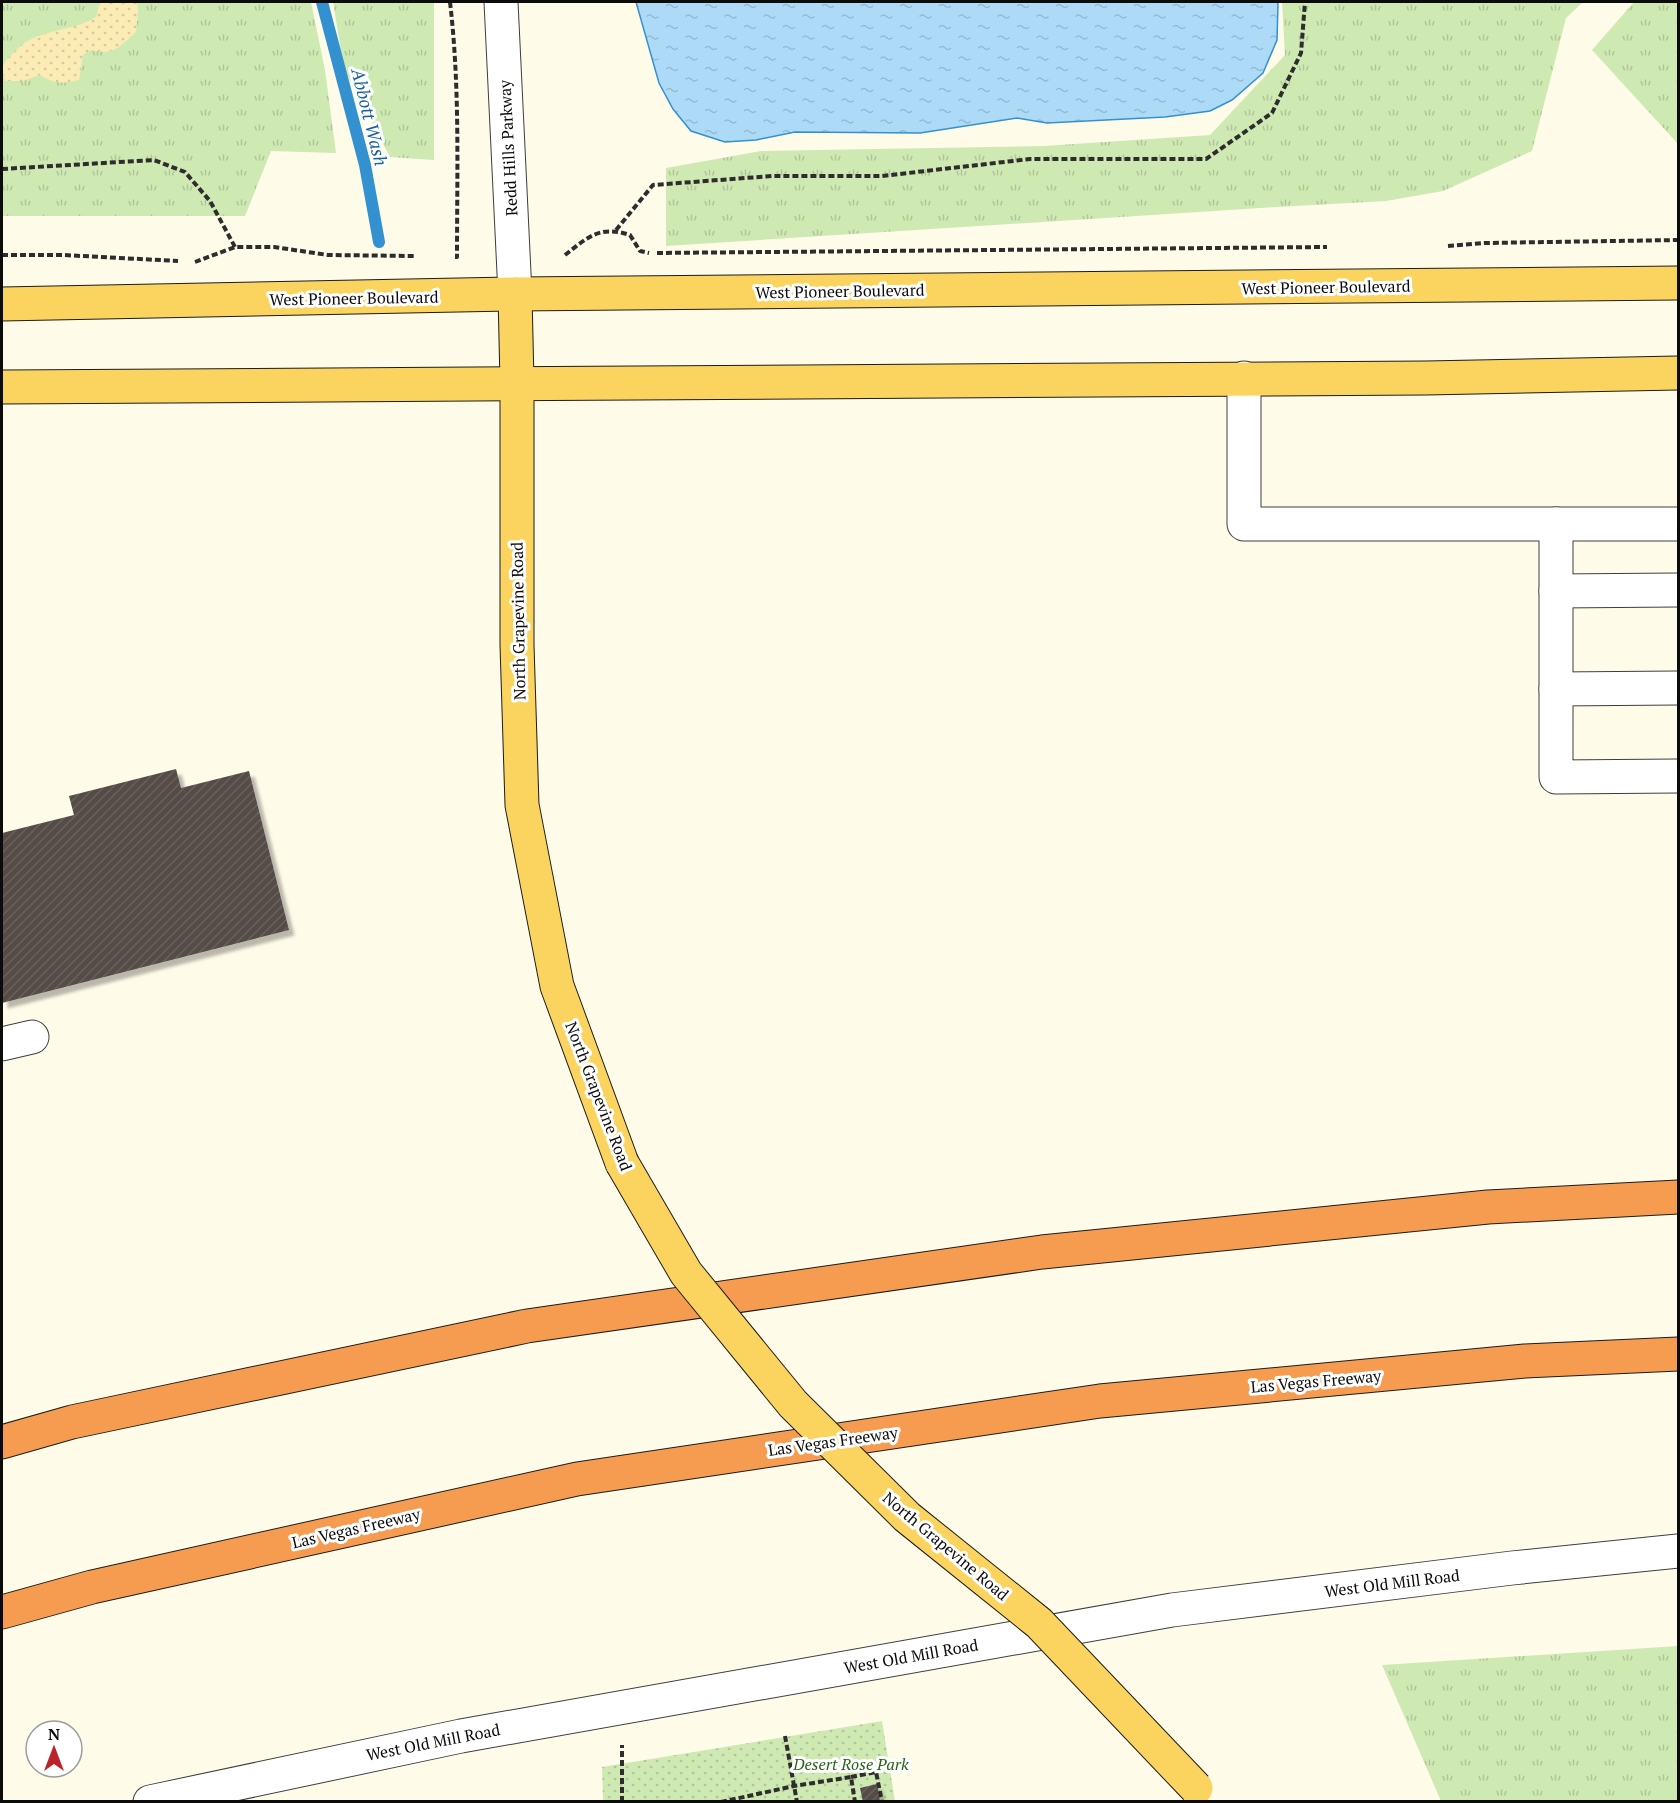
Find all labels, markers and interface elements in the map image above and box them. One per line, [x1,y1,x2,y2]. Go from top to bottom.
water label: Abbott Wash [346,65,394,168]
street label: Redd Hills Parkway [493,78,523,217]
street label: West Pioneer Boulevard [1241,275,1411,299]
street label: West Pioneer Boulevard [755,279,925,303]
street label: West Pioneer Boulevard [269,286,439,310]
street label: North Grapevine Road [506,542,530,700]
street label: North Grapevine Road [560,1018,638,1174]
street label: Las Vegas Freeway [1250,1364,1383,1398]
street label: Las Vegas Freeway [767,1421,900,1461]
street label: North Grapevine Road [878,1487,1014,1605]
street label: Las Vegas Freeway [290,1502,423,1553]
street label: West Old Mill Road [1323,1564,1461,1602]
street label: West Old Mill Road [842,1633,980,1679]
street label: West Old Mill Road [364,1718,502,1766]
north arrow [24,1719,84,1779]
text: N [48,1723,60,1745]
park label: Desert Rose Park [792,1753,909,1775]

